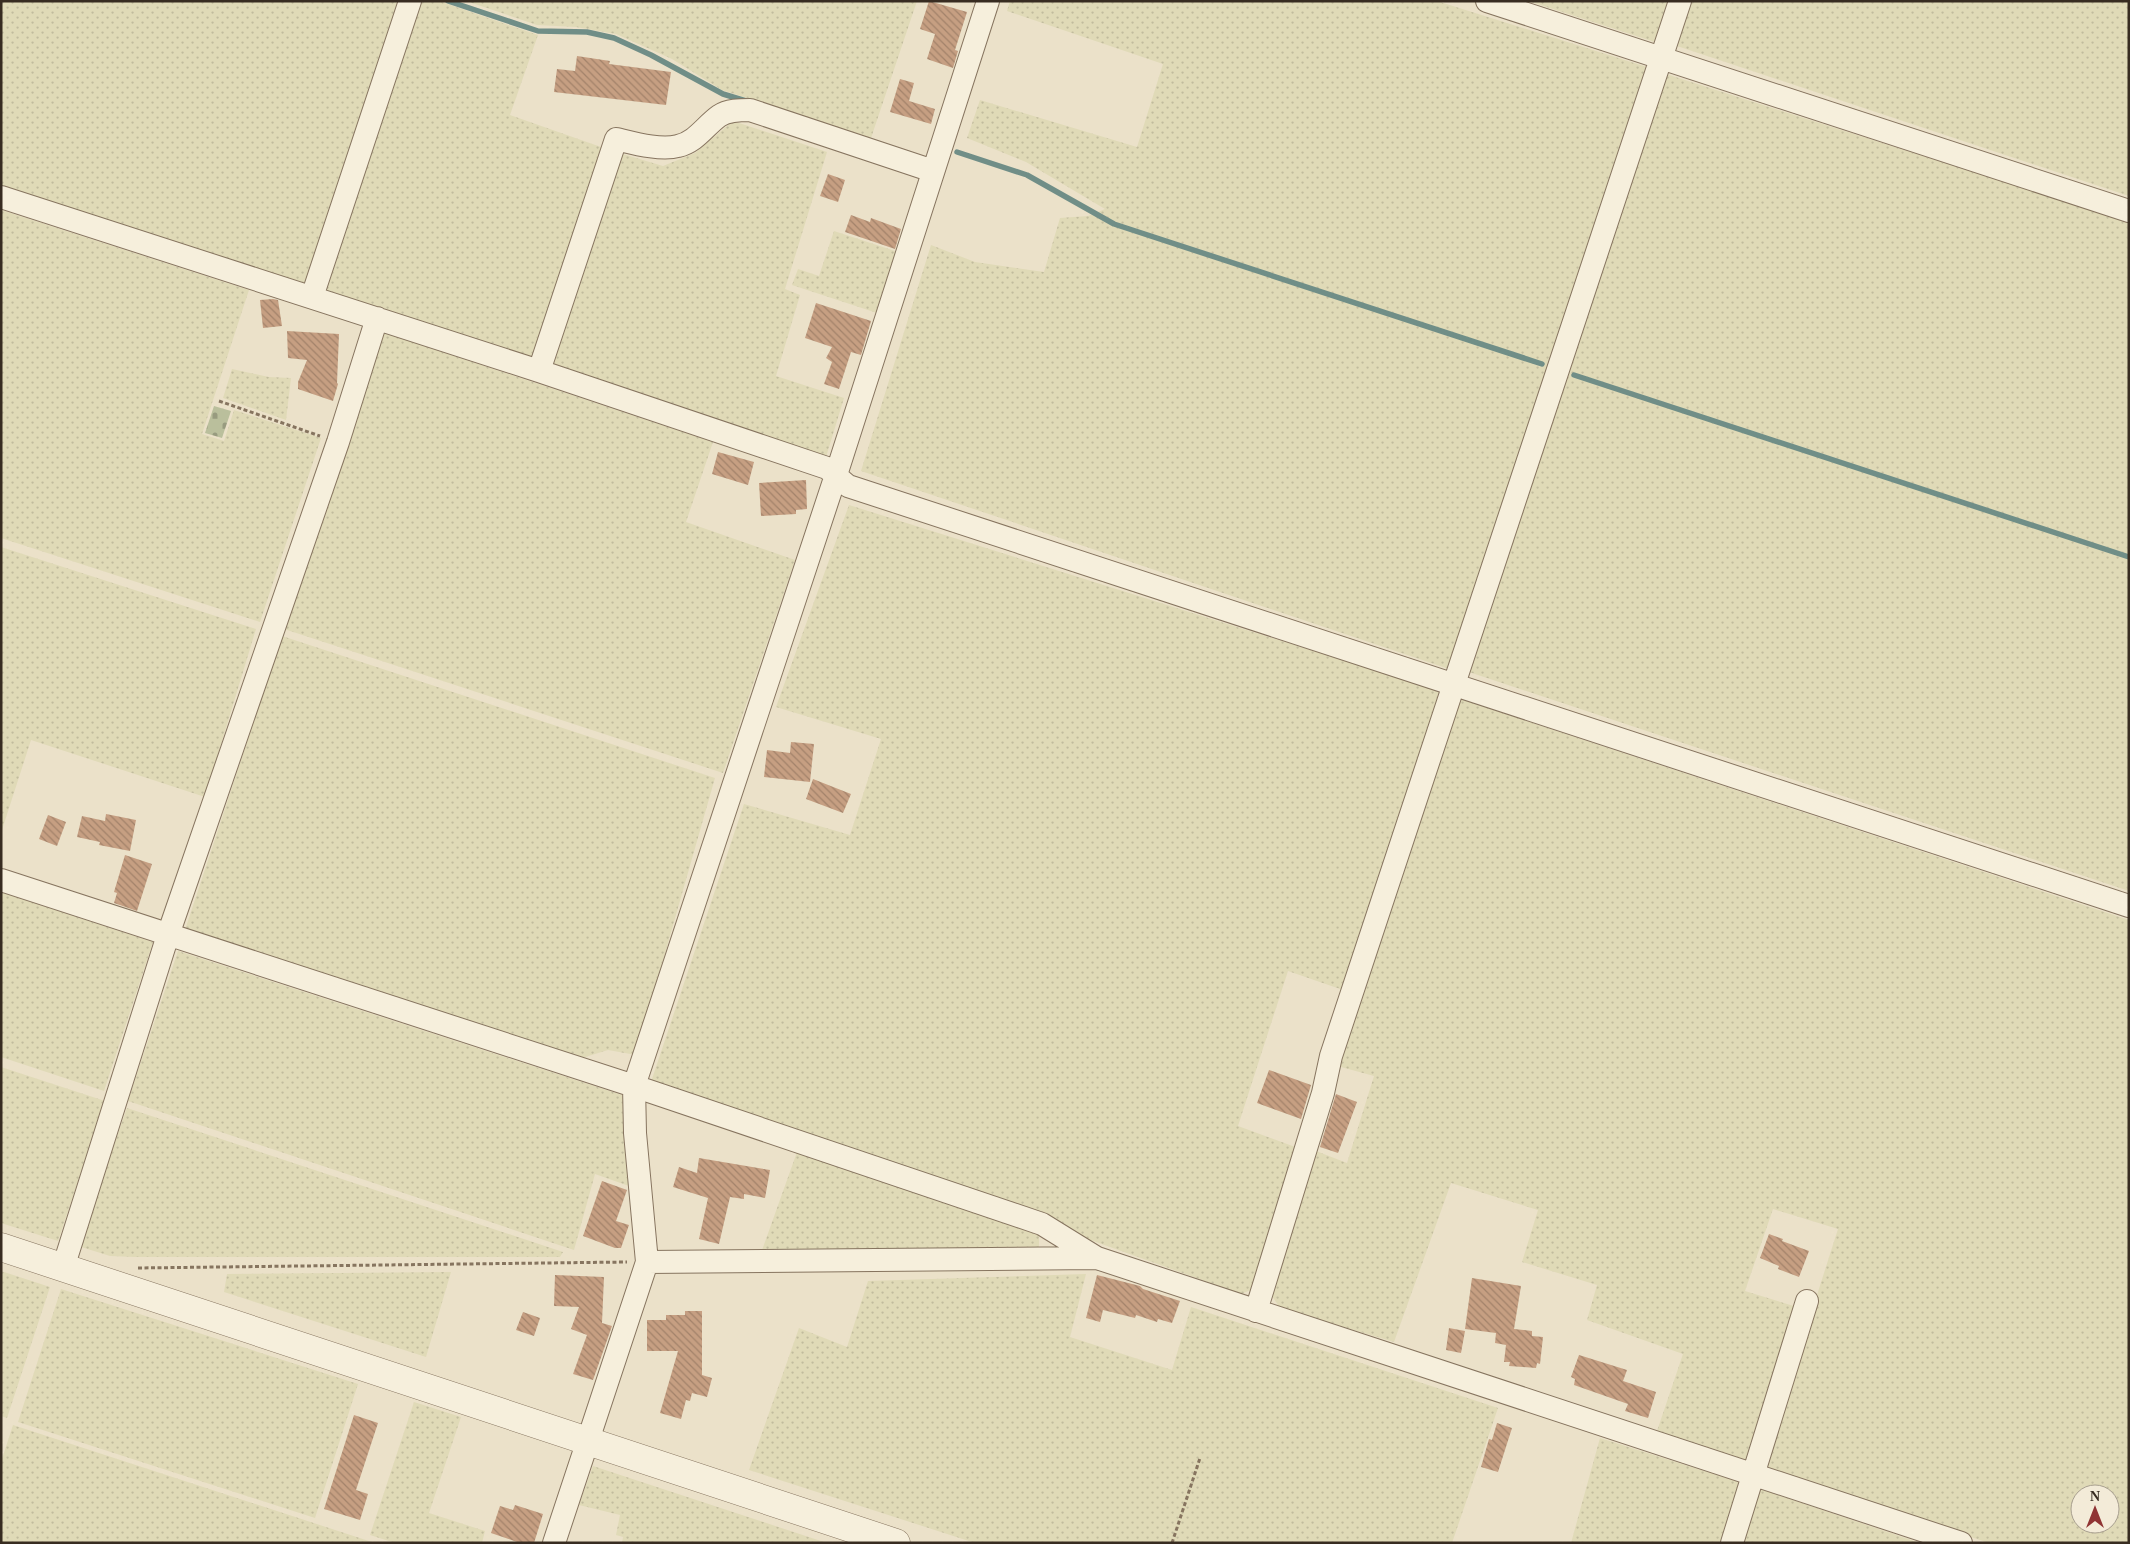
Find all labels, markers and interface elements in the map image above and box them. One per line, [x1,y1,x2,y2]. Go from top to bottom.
north arrow [2070,1484,2120,1534]
text: N [2090,1489,2100,1504]

